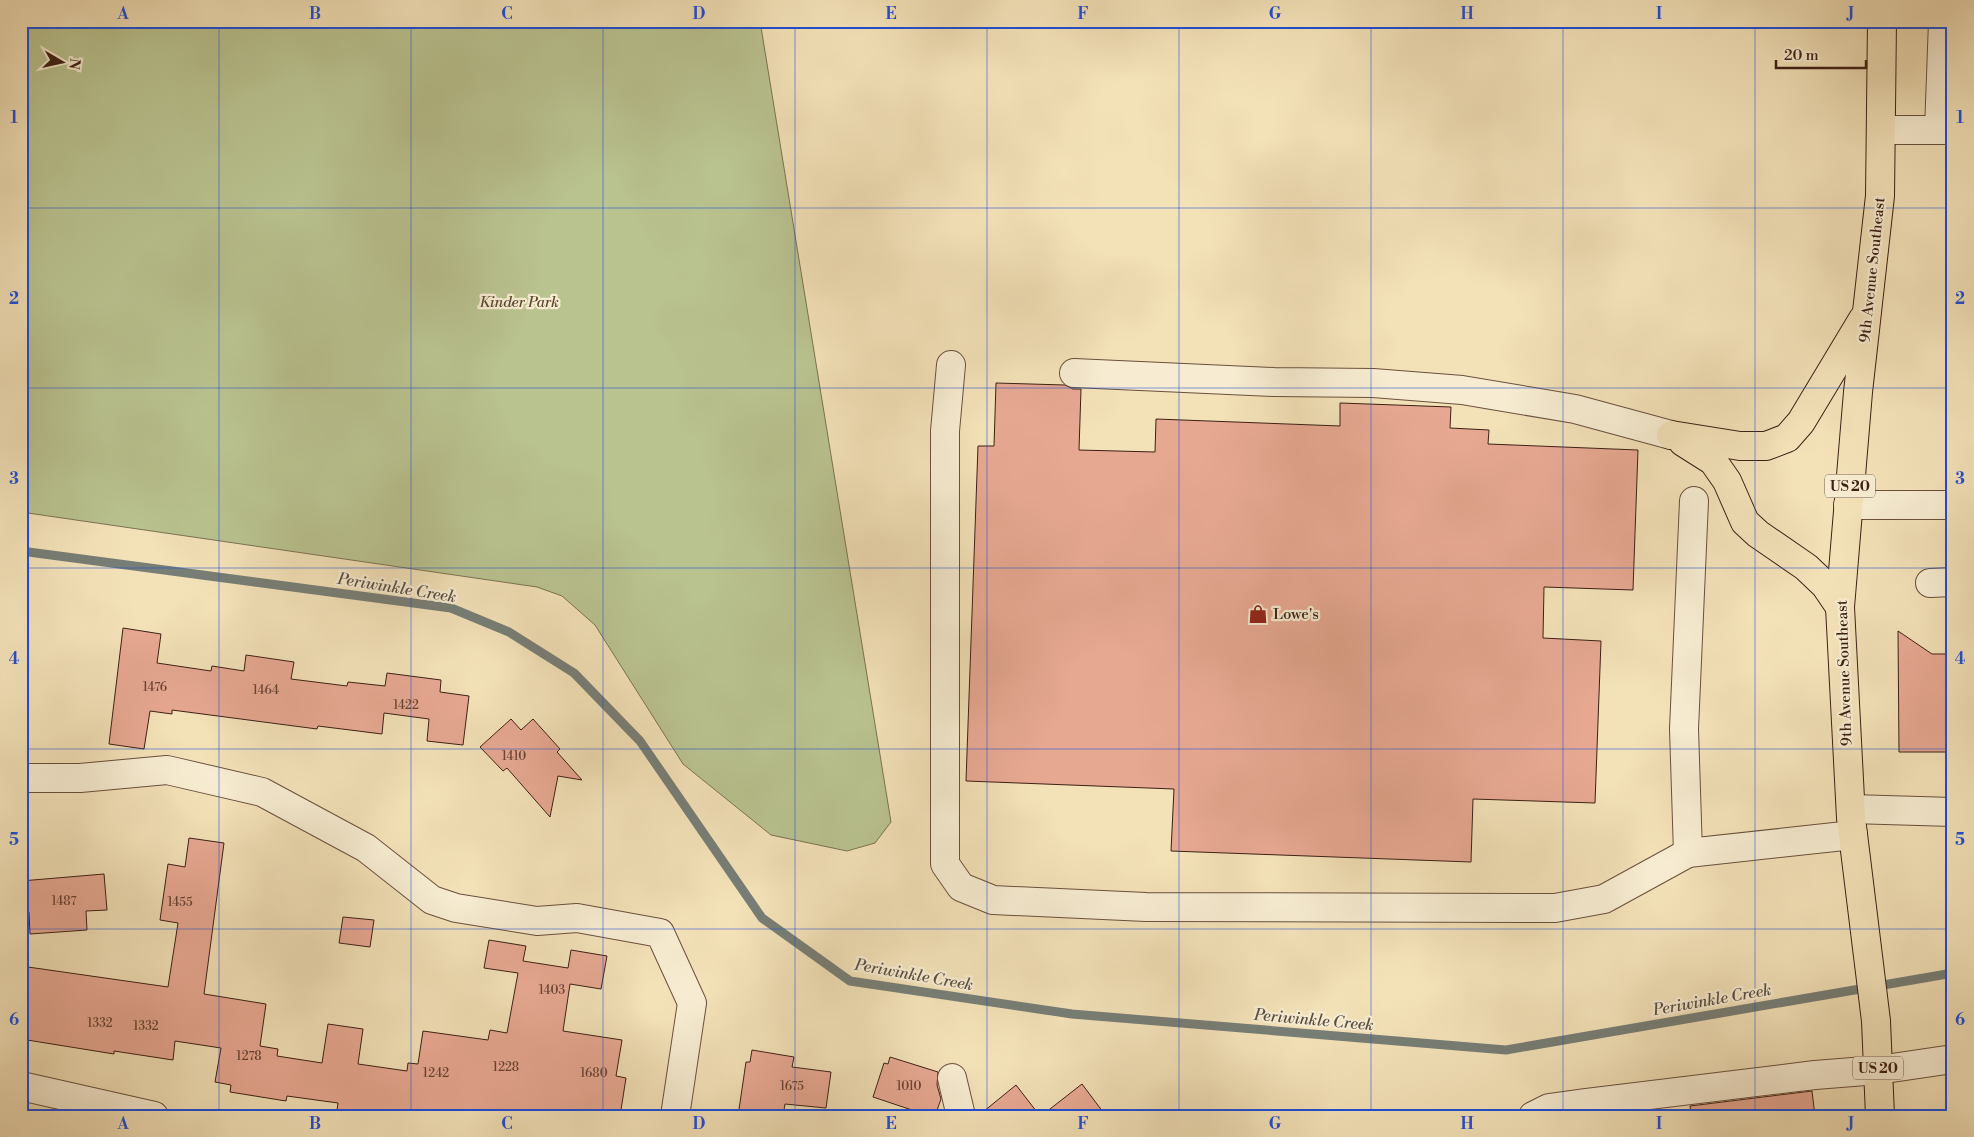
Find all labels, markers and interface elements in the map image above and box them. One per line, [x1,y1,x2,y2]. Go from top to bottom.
text: A [116,4,129,24]
text: B [309,4,321,24]
text: C [501,4,513,24]
text: D [693,4,706,24]
text: E [885,4,897,24]
text: F [1077,4,1089,24]
text: G [1269,4,1282,24]
text: H [1460,4,1474,24]
text: I [1656,4,1662,24]
text: J [1846,4,1854,24]
north arrow [38,38,88,88]
scale bar [1776,38,1866,70]
text: 20 m [1784,46,1819,65]
text: N [64,57,84,71]
text: 1 [10,108,18,128]
text: 1 [1956,108,1964,128]
street label: 9th Avenue Southeast [1855,196,1890,344]
text: 2 [9,289,19,309]
text: 2 [1955,289,1965,309]
park label: Kinder Park [479,293,559,312]
text: 3 [9,469,19,489]
text: 3 [1955,469,1965,489]
road number: US 20 [1825,474,1875,498]
water label: Periwinkle Creek [335,569,458,607]
street label: 9th Avenue Southeast [1832,599,1857,746]
shop icon: Lowe's [1247,603,1269,625]
place label: Lowe's [1273,605,1319,624]
text: 4 [9,649,20,669]
text: 4 [1955,649,1966,669]
house number: 1476 [143,680,167,695]
house number: 1464 [253,683,279,698]
house number: 1422 [393,698,419,713]
house number: 1410 [502,749,526,764]
text: 5 [9,830,19,850]
text: 5 [1955,830,1965,850]
house number: 1487 [51,894,77,909]
house number: 1455 [167,895,193,910]
water label: Periwinkle Creek [852,955,975,995]
water label: Periwinkle Creek [1650,980,1773,1020]
house number: 1403 [539,983,566,998]
water label: Periwinkle Creek [1252,1005,1374,1035]
text: 6 [9,1010,19,1030]
text: 6 [1955,1010,1965,1030]
house number: 1332 [87,1016,113,1031]
house number: 1332 [133,1019,159,1034]
house number: 1278 [236,1049,262,1064]
road number: US 20 [1853,1056,1903,1080]
house number: 1228 [493,1060,519,1075]
house number: 1242 [423,1066,449,1081]
house number: 1680 [580,1066,608,1081]
house number: 1675 [780,1079,804,1094]
house number: 1010 [896,1079,922,1094]
text: A [116,1114,129,1134]
text: B [309,1114,321,1134]
text: C [501,1114,513,1134]
text: D [693,1114,706,1134]
text: E [885,1114,897,1134]
text: F [1077,1114,1089,1134]
text: G [1269,1114,1282,1134]
text: H [1460,1114,1474,1134]
text: I [1656,1114,1662,1134]
text: J [1846,1114,1854,1134]

